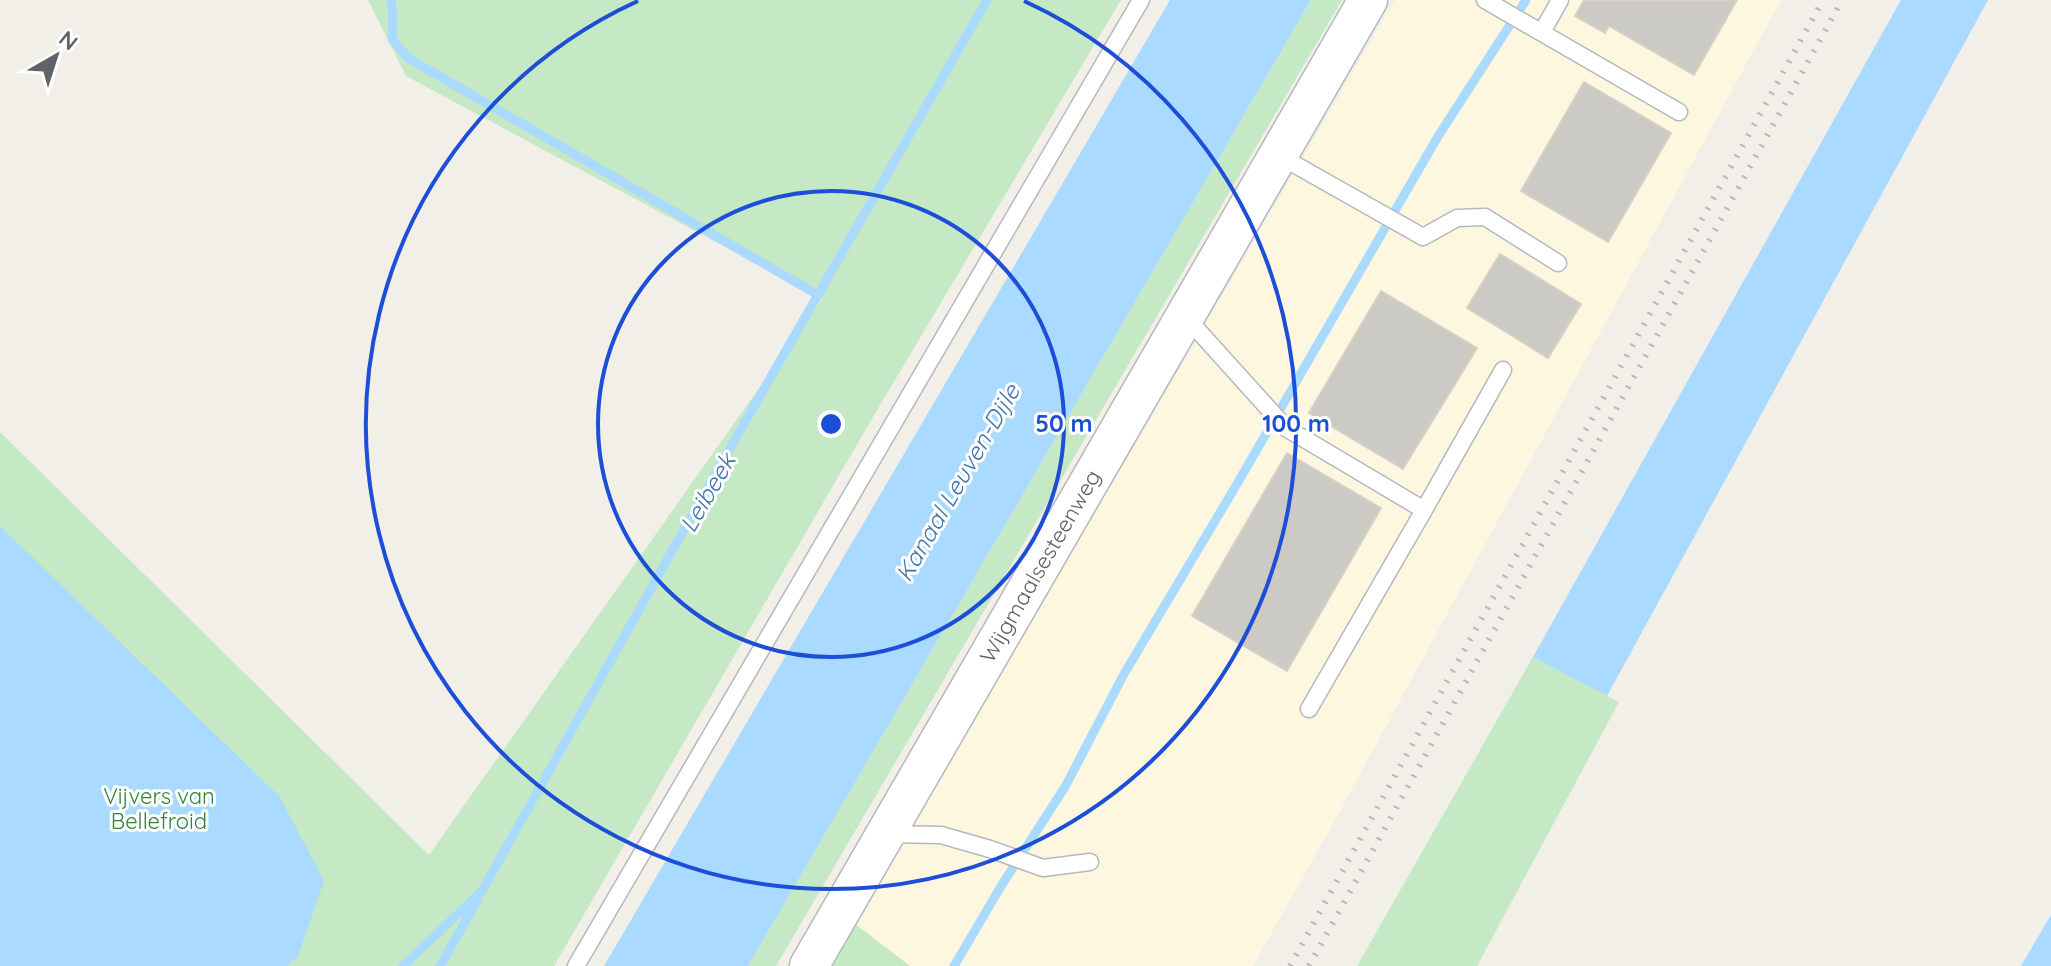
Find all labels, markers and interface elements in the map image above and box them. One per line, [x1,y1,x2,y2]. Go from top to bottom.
north arrow [16,16,96,96]
text: N [53,24,84,56]
water label: Kanaal Leuven-Dijle [888,377,1027,587]
text: 50 m [1035,408,1093,438]
text: 100 m [1262,408,1330,438]
centre of rings [817,410,845,438]
water label: Leibeek [673,446,743,537]
street label: Wijgmaalsesteenweg [973,465,1107,667]
park label: Vijvers van Bellefroid [103,782,215,835]

